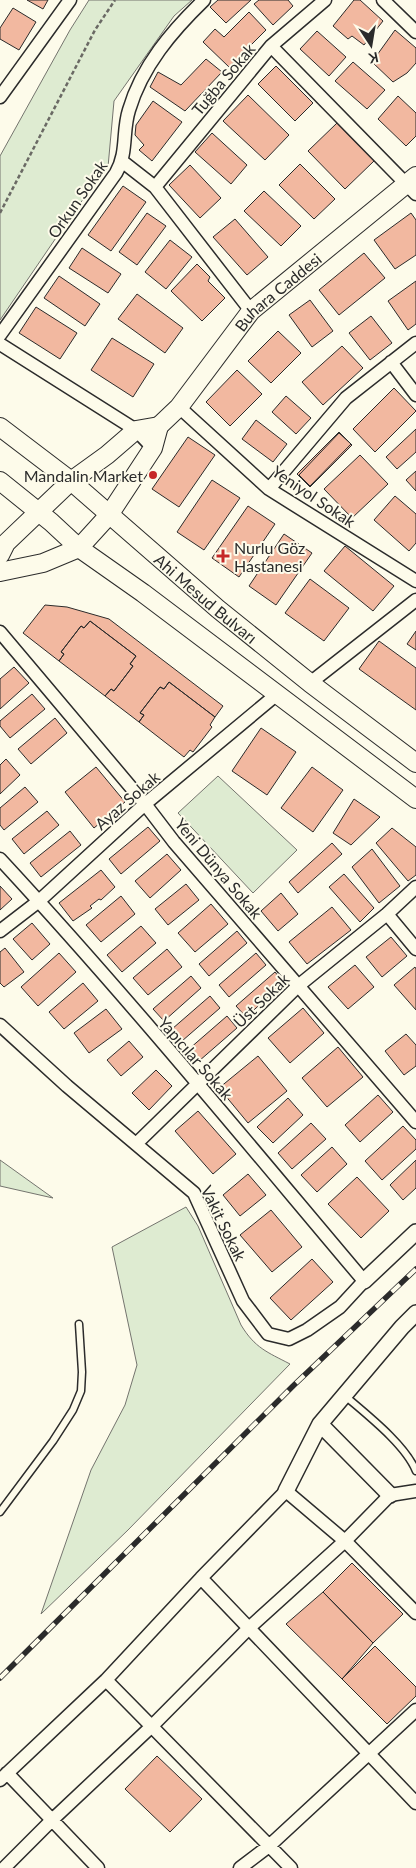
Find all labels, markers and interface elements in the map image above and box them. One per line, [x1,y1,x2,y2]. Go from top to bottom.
north arrow [346,20,396,70]
street label: Tuğba Sokak [187,39,259,119]
text: K [367,49,380,68]
street label: Orkun Sokak [43,156,111,242]
street label: Buhara Caddesi [230,248,325,335]
street label: Yeniyol Sokak [269,461,360,531]
place label: Mandalin Market [24,466,143,485]
marker: Mandalin Market [147,469,159,481]
place label: Nurlu Göz Hastanesi [234,538,305,575]
street label: Ahi Mesud Bulvarı [151,549,261,647]
marker: Nurlu Göz Hastanesi [216,549,230,563]
street label: Ayaz Sokak [91,766,164,833]
street label: Yeni Dünya Sokak [171,814,267,923]
street label: Üst Sokak [229,968,293,1031]
street label: Yapıcılar Sokak [155,1013,238,1104]
street label: Vakit Sokak [198,1182,251,1264]

